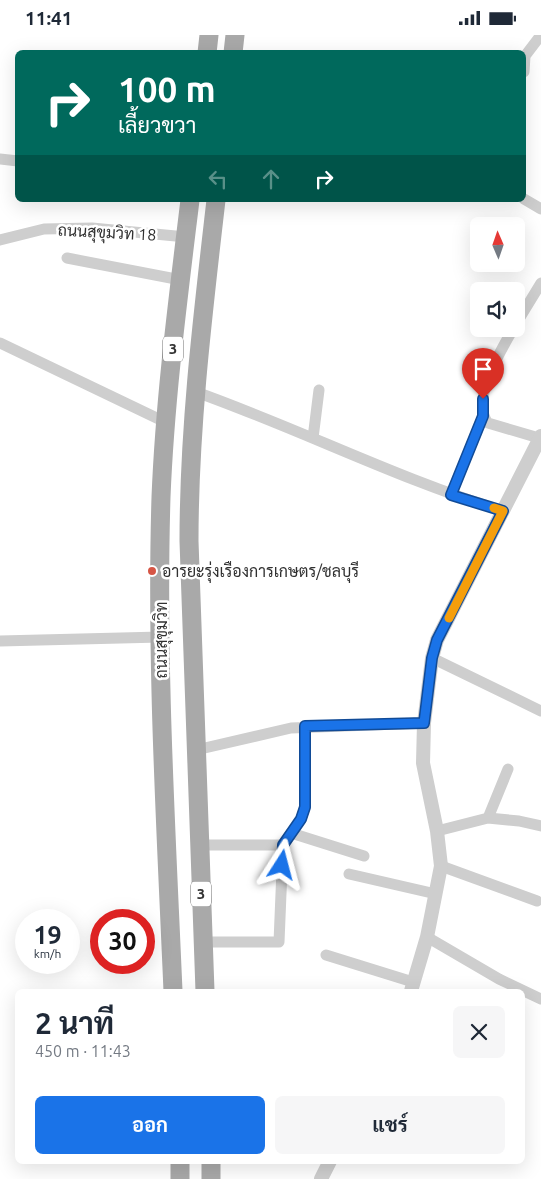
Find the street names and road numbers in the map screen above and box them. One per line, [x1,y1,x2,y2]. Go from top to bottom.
street label: ถนนสุขุมวิท 18 [57,220,157,247]
road number: 3 [163,337,183,361]
street label: ถนนสุขุมวิท [152,602,173,679]
road number: 3 [191,881,211,907]

